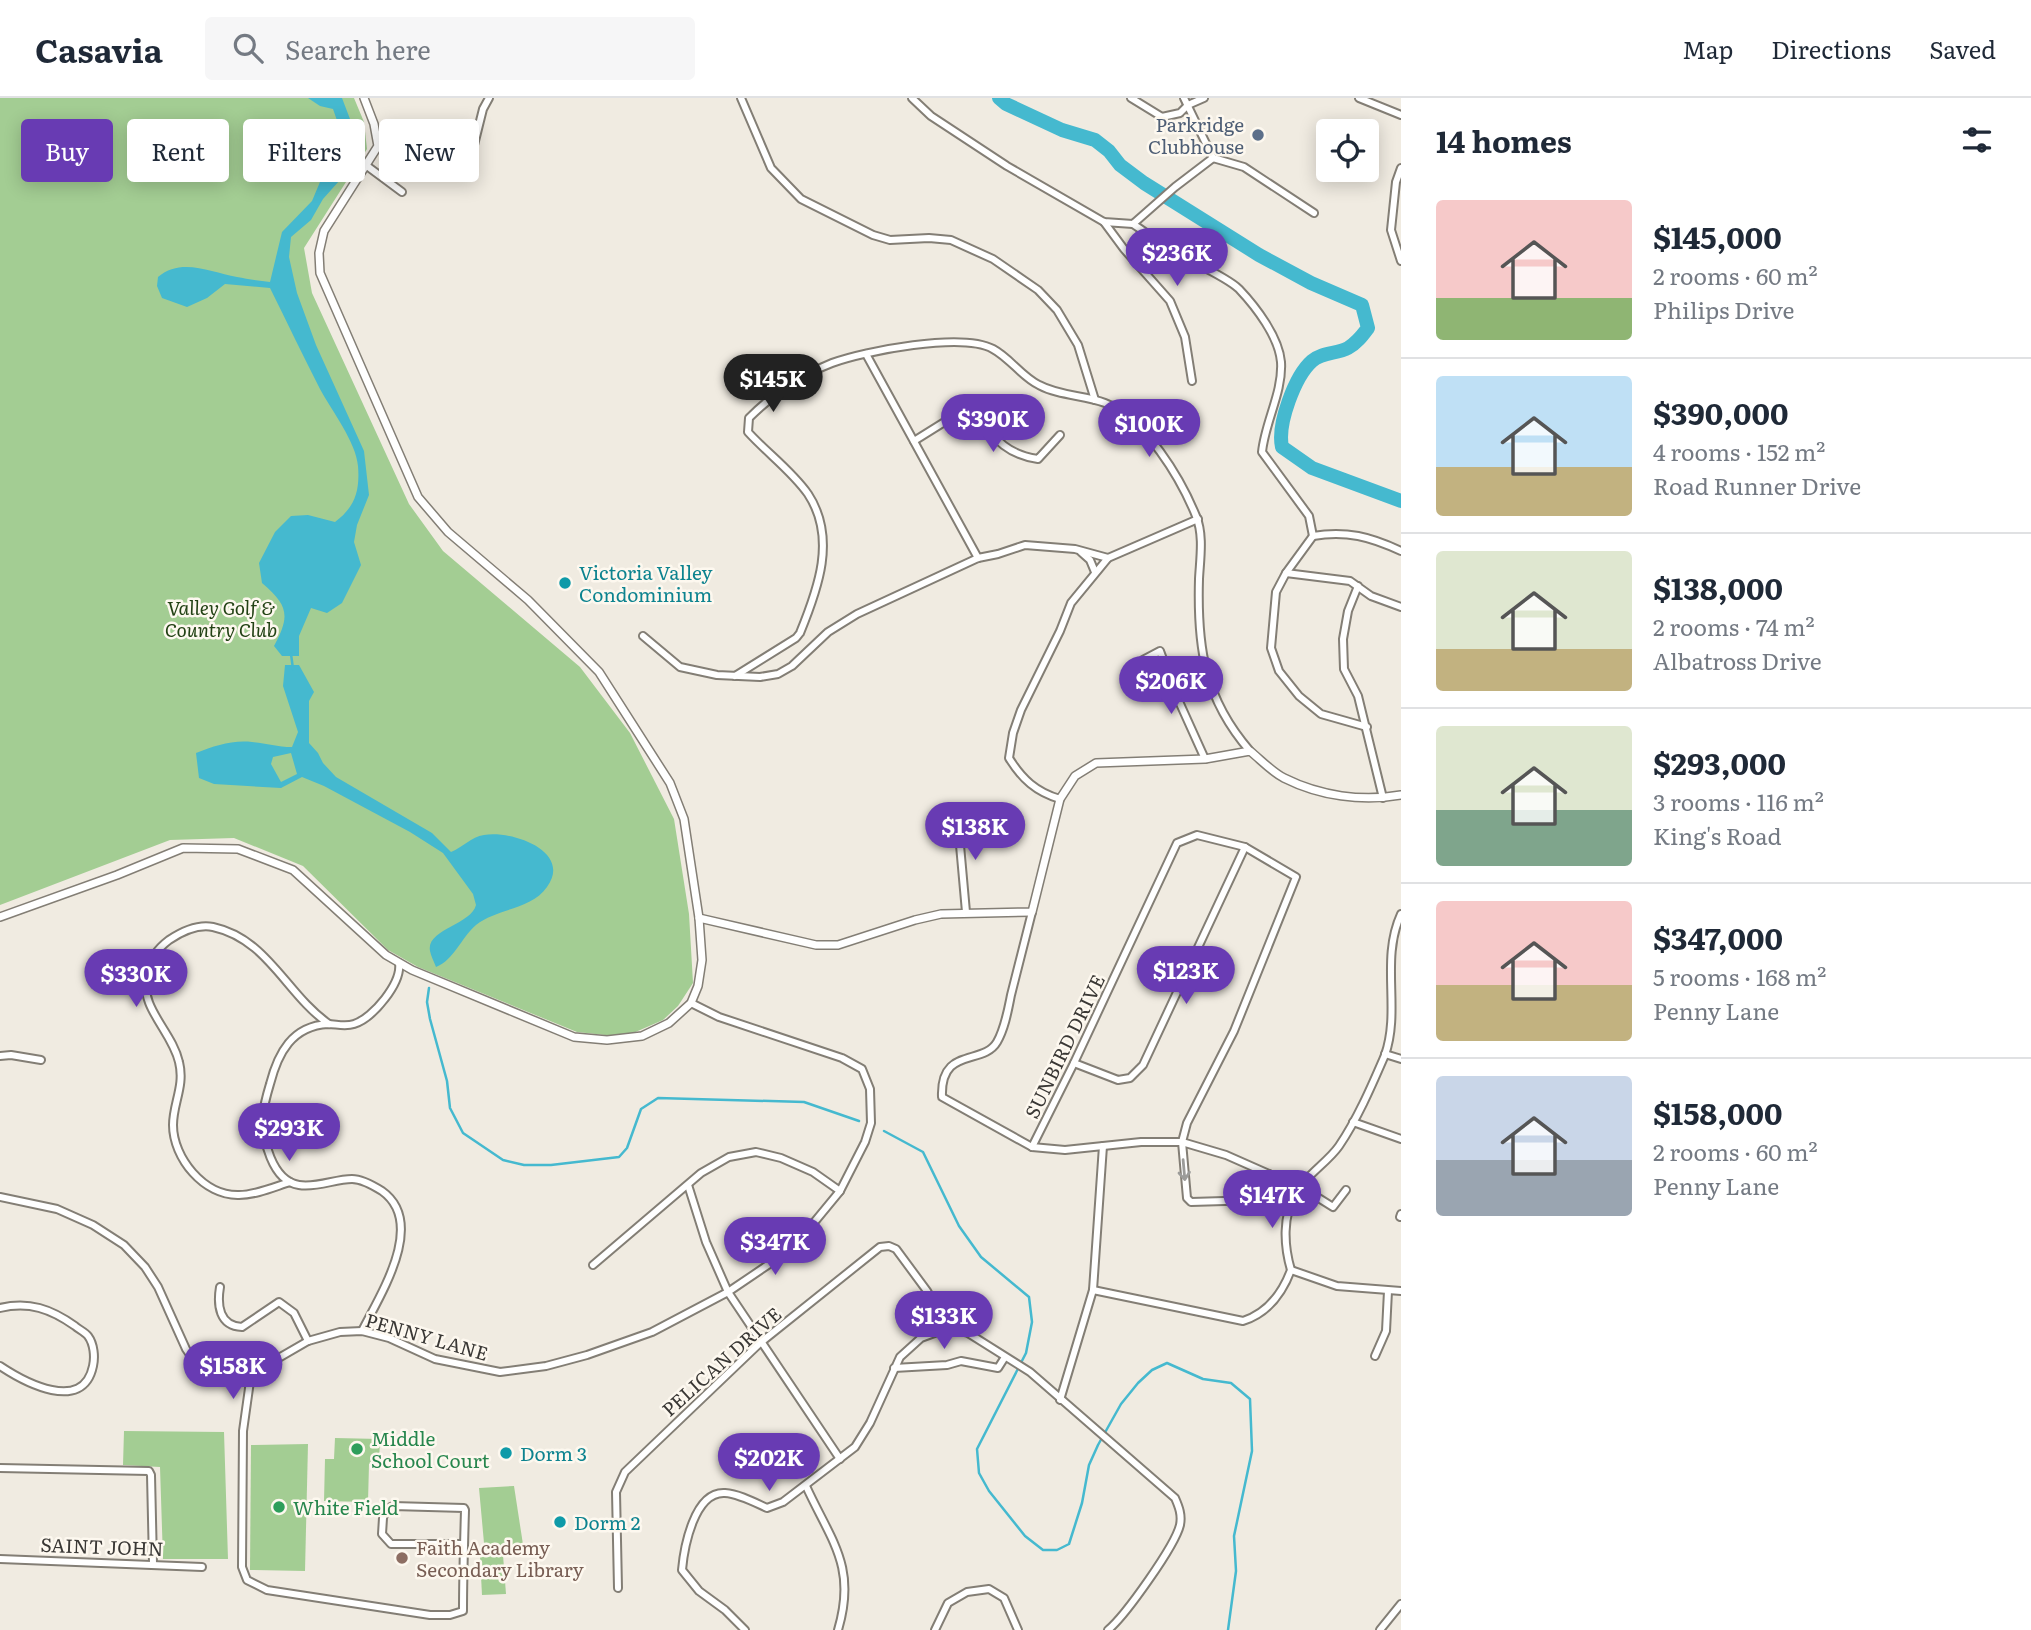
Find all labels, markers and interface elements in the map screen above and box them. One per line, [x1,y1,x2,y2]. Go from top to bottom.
search box [205,17,695,80]
text: Casavia [35,24,163,73]
icon: search [229,29,267,67]
text: Search here [285,29,431,68]
text: Map [1682,31,1733,66]
text: Directions [1771,31,1891,66]
text: Saved [1929,31,1996,66]
place label: Parkridge Clubhouse [1148,110,1244,160]
text: 14 homes [1436,118,1572,162]
chip: Buy [21,119,113,182]
chip: Rent [127,119,229,182]
chip: Filters [243,119,365,182]
chip: New [379,119,479,182]
map controls [1316,119,1379,182]
button: locate [1316,119,1379,182]
icon: filters [1958,121,1996,159]
marker: Parkridge Clubhouse [1250,127,1266,143]
text: $145,000 [1653,214,1782,258]
pin: $236K [1128,228,1226,288]
icon: home [1492,228,1576,312]
text: $236K [1142,234,1212,268]
text: 2 rooms · 60 m² [1653,258,1818,292]
text: Philips Drive [1653,292,1794,326]
pin: $145K [724,354,822,414]
text: $145K [740,360,806,394]
text: $390,000 [1653,390,1789,434]
pin: $390K [944,394,1042,454]
text: $390K [957,400,1029,434]
pin: $100K [1100,400,1198,459]
icon: home [1492,404,1576,488]
text: $100K [1114,405,1184,439]
text: 4 rooms · 152 m² [1653,434,1826,468]
text: Road Runner Drive [1653,468,1861,502]
place label: Victoria Valley Condominium [579,558,713,608]
text: $138,000 [1653,565,1783,609]
marker: Victoria Valley Condominium [557,575,573,591]
icon: home [1492,579,1576,663]
park label: Valley Golf & Country Club [165,593,277,643]
text: 2 rooms · 74 m² [1653,609,1815,643]
text: Albatross Drive [1653,643,1822,677]
pin: $206K [1122,656,1220,716]
text: $206K [1135,662,1207,696]
text: $293,000 [1653,740,1786,784]
icon: home [1492,754,1576,838]
text: 3 rooms · 116 m² [1653,784,1824,818]
pin: $138K [926,802,1024,862]
text: $138K [941,808,1009,842]
text: King's Road [1653,818,1782,852]
text: $347,000 [1653,915,1783,959]
icon: home [1492,929,1576,1013]
pin: $123K [1137,946,1235,1006]
pin: $330K [87,950,185,1009]
text: $123K [1153,952,1219,986]
text: $330K [100,955,172,989]
text: 5 rooms · 168 m² [1653,959,1826,993]
street label: SUNBIRD DRIVE [1017,969,1111,1123]
text: Penny Lane [1653,993,1779,1027]
text: $158,000 [1653,1090,1782,1134]
pin: $293K [240,1104,338,1163]
icon: home [1492,1104,1576,1188]
text: $293K [254,1109,324,1143]
text: 2 rooms · 60 m² [1653,1134,1818,1168]
one-way arrow [1178,1158,1191,1181]
text: Penny Lane [1653,1168,1779,1202]
pin: $147K [1223,1170,1321,1230]
text: $147K [1239,1176,1305,1210]
pin: $347K [726,1218,824,1277]
text: $347K [740,1223,810,1257]
pin: $133K [895,1292,993,1351]
text: $133K [911,1297,977,1331]
street label: PELICAN DRIVE [655,1300,787,1422]
street label: PENNY LANE [362,1305,492,1367]
pin: $158K [184,1342,282,1401]
text: $158K [199,1347,267,1381]
place label: Middle School Court [371,1424,490,1474]
pin: $202K [720,1434,818,1493]
place label: Dorm 3 [520,1439,587,1467]
text: $202K [734,1439,804,1473]
marker: Middle School Court [349,1441,365,1457]
marker: Dorm 3 [498,1445,514,1461]
place label: White Field [293,1493,399,1521]
marker: White Field [271,1499,287,1515]
place label: Dorm 2 [574,1508,640,1536]
marker: Dorm 2 [552,1514,568,1530]
street label: SAINT JOHN [40,1530,164,1562]
place label: Faith Academy Secondary Library [416,1533,584,1583]
marker: Faith Academy Secondary Library [394,1550,410,1566]

